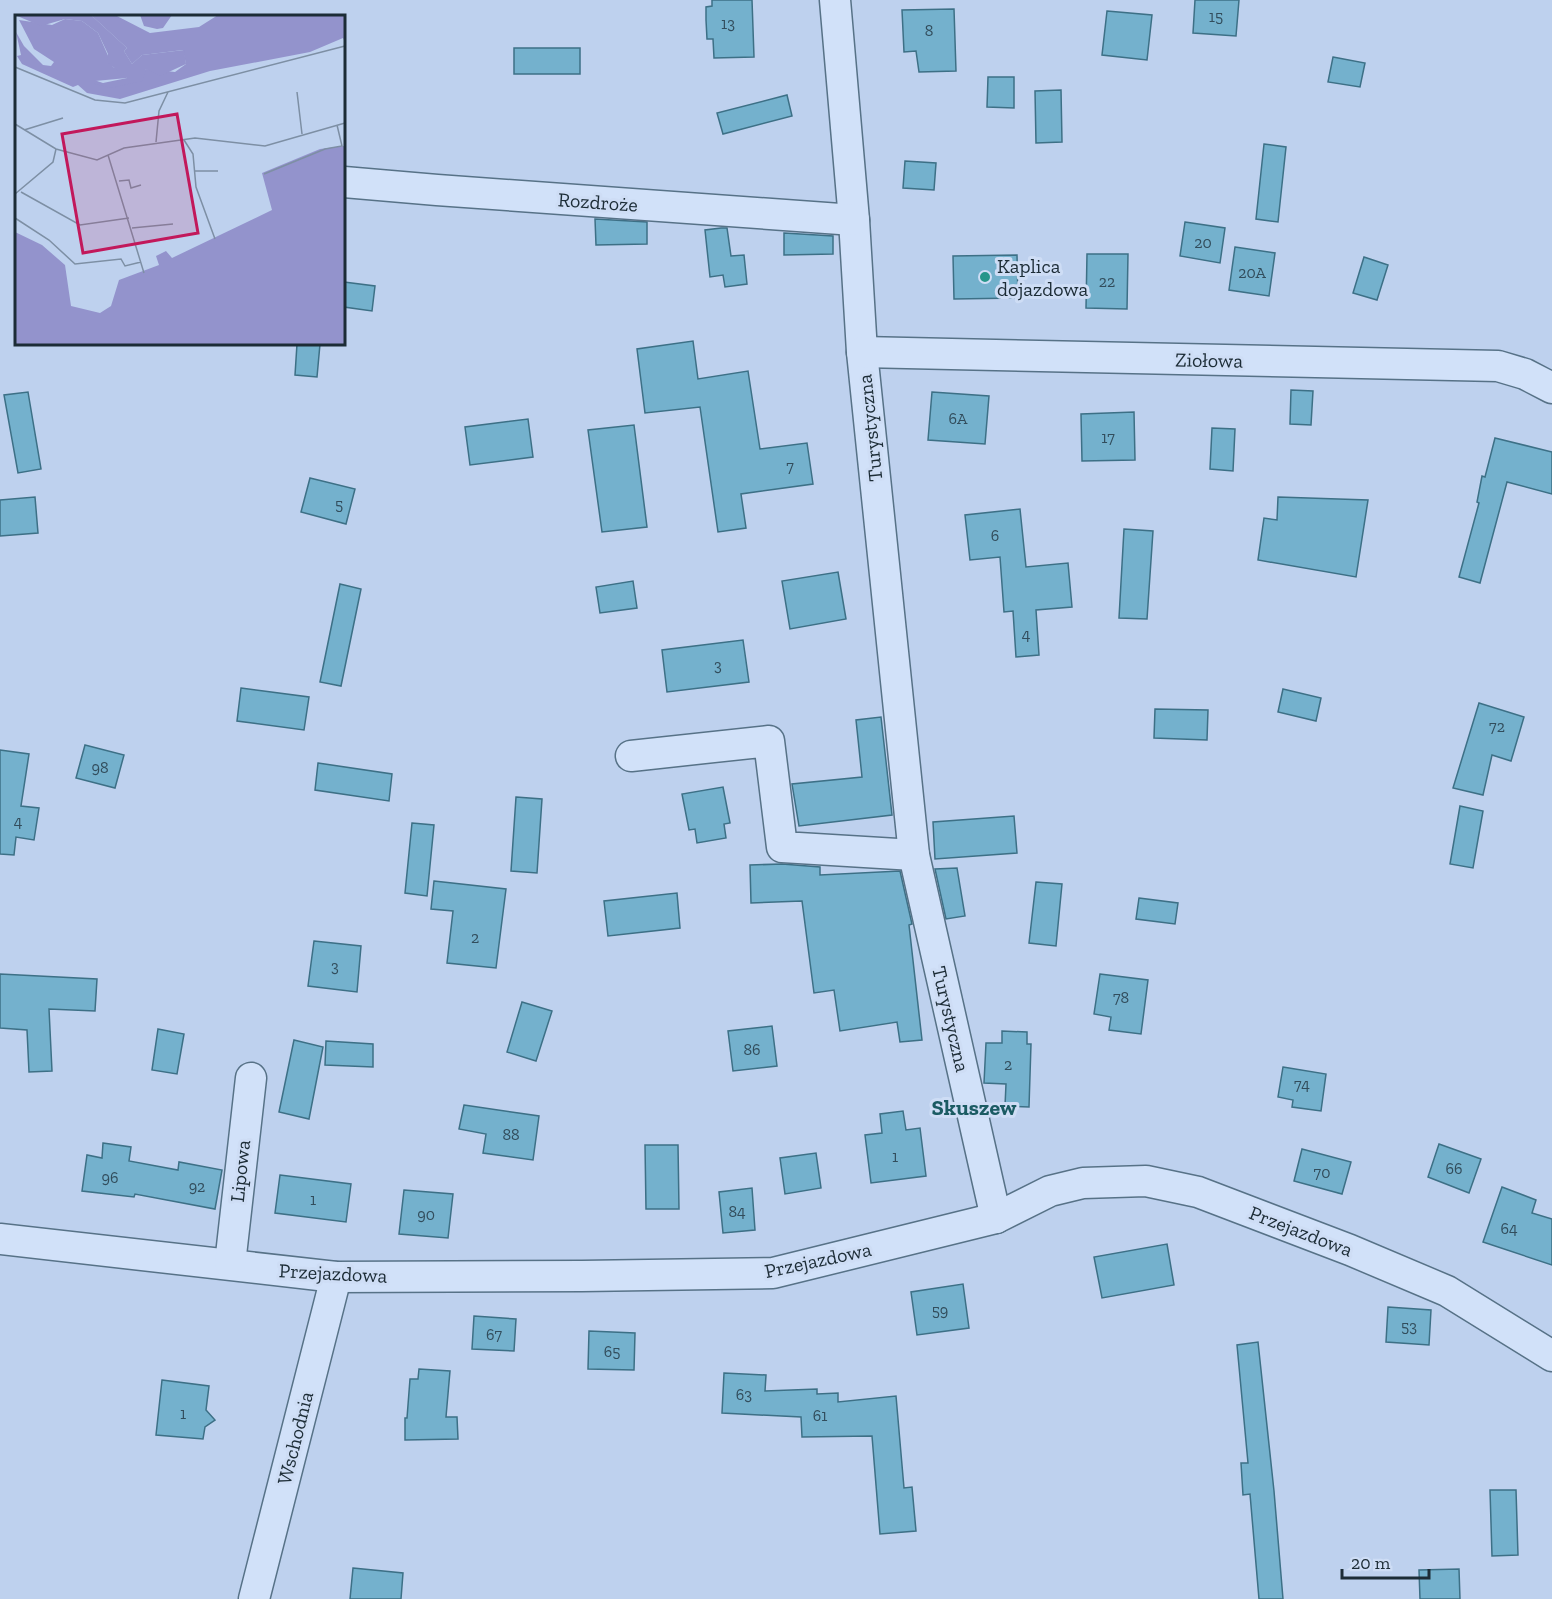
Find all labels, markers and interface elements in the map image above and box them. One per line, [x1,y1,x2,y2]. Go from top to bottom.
house number: 15 [1209,7,1223,26]
house number: 13 [721,14,735,33]
inset map [15,15,345,345]
house number: 8 [925,21,933,40]
street label: Rozdroże [557,187,639,217]
house number: 20 [1194,233,1212,252]
place label: Kaplica dojazdowa [997,254,1089,301]
house number: 20A [1238,263,1266,282]
marker: Kaplica dojazdowa [978,270,992,284]
house number: 22 [1099,272,1115,291]
street label: Ziołowa [1175,347,1243,373]
street label: Turystyczna [852,373,888,483]
house number: 6A [949,409,968,428]
house number: 17 [1101,428,1115,447]
house number: 7 [786,457,794,476]
house number: 5 [335,495,343,514]
house number: 6 [991,526,999,545]
house number: 4 [1022,625,1031,644]
house number: 3 [714,656,722,675]
house number: 72 [1489,717,1505,736]
house number: 98 [91,758,109,777]
house number: 4 [14,812,23,831]
house number: 2 [471,928,479,947]
house number: 3 [331,957,339,976]
street label: Turystyczna [927,964,975,1075]
house number: 78 [1113,988,1129,1007]
house number: 86 [743,1040,761,1059]
house number: 2 [1004,1055,1012,1074]
house number: 74 [1294,1075,1310,1094]
district label: Skuszew [932,1094,1017,1121]
house number: 88 [502,1125,520,1144]
street label: Lipowa [225,1138,255,1203]
house number: 1 [892,1147,898,1166]
house number: 66 [1446,1159,1463,1178]
house number: 70 [1314,1163,1330,1182]
house number: 96 [102,1168,119,1187]
house number: 92 [189,1177,205,1196]
house number: 1 [310,1190,316,1209]
street label: Przejazdowa [1246,1200,1356,1262]
house number: 84 [728,1202,746,1221]
house number: 90 [417,1205,435,1224]
house number: 64 [1500,1219,1518,1238]
street label: Przejazdowa [762,1237,874,1283]
street label: Przejazdowa [278,1258,388,1288]
house number: 59 [932,1301,948,1320]
house number: 53 [1401,1317,1417,1336]
house number: 67 [486,1325,502,1344]
house number: 65 [604,1342,620,1361]
house number: 63 [736,1385,752,1404]
street label: Wschodnia [272,1389,318,1487]
house number: 1 [180,1404,186,1423]
house number: 61 [813,1406,827,1425]
scale bar [1342,1542,1429,1580]
text: 20 m [1351,1552,1391,1574]

